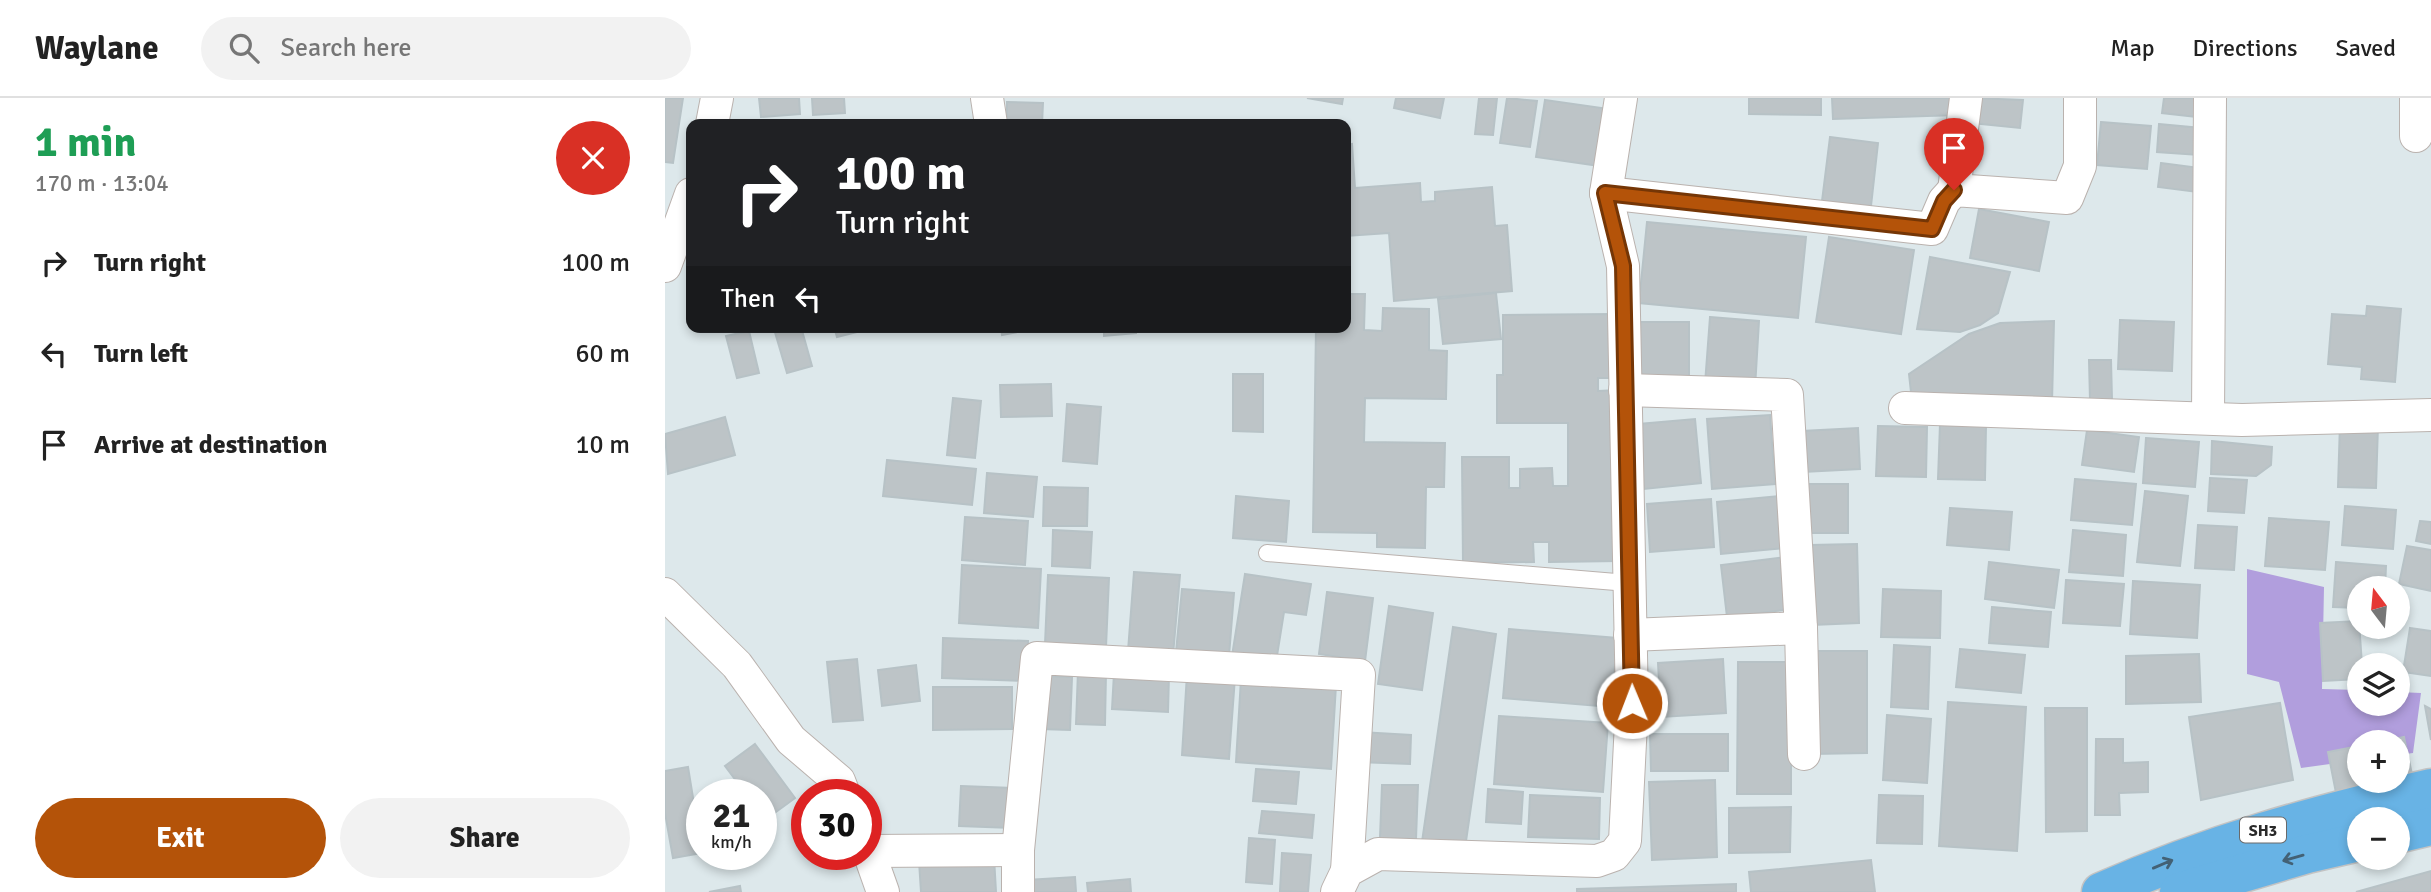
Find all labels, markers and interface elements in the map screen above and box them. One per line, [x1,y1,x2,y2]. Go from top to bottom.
search box [201,17,691,80]
text: Waylane [35,28,159,69]
icon: search [225,29,263,67]
text: Search here [281,32,412,64]
text: Map [2110,33,2155,63]
text: Directions [2193,33,2298,63]
text: Saved [2336,33,2396,63]
text: 1 min [35,117,136,168]
pin [1924,118,1984,190]
button: close [556,121,630,195]
icon: arrive [1935,129,1973,167]
text: 100 m [836,143,966,203]
icon: right [721,147,812,238]
text: 170 m · 13:04 [35,169,169,198]
text: Turn right [836,203,969,242]
icon: right [35,244,73,282]
text: Turn right [94,247,206,279]
text: 100 m [561,247,630,279]
icon: left [789,280,827,318]
text: Then [721,283,775,315]
icon: left [35,335,73,373]
text: Turn left [94,338,188,370]
text: 60 m [575,338,630,370]
icon: arrive [35,426,73,464]
text: Arrive at destination [94,429,327,461]
text: 10 m [575,429,630,461]
north arrow [2347,576,2410,639]
map controls [2347,576,2410,870]
button: layers [2347,653,2410,716]
position arrow [1595,666,1669,740]
button: + [2347,730,2410,793]
speed limit sign: 30 [791,779,882,870]
text: 21 [713,794,750,837]
button: Exit [35,798,326,878]
button: Share [340,798,630,878]
button: − [2347,807,2410,870]
road number: SH3 [2240,818,2286,842]
text: km/h [711,831,752,853]
one-way arrow [2282,852,2304,865]
one-way arrow [2152,857,2174,870]

